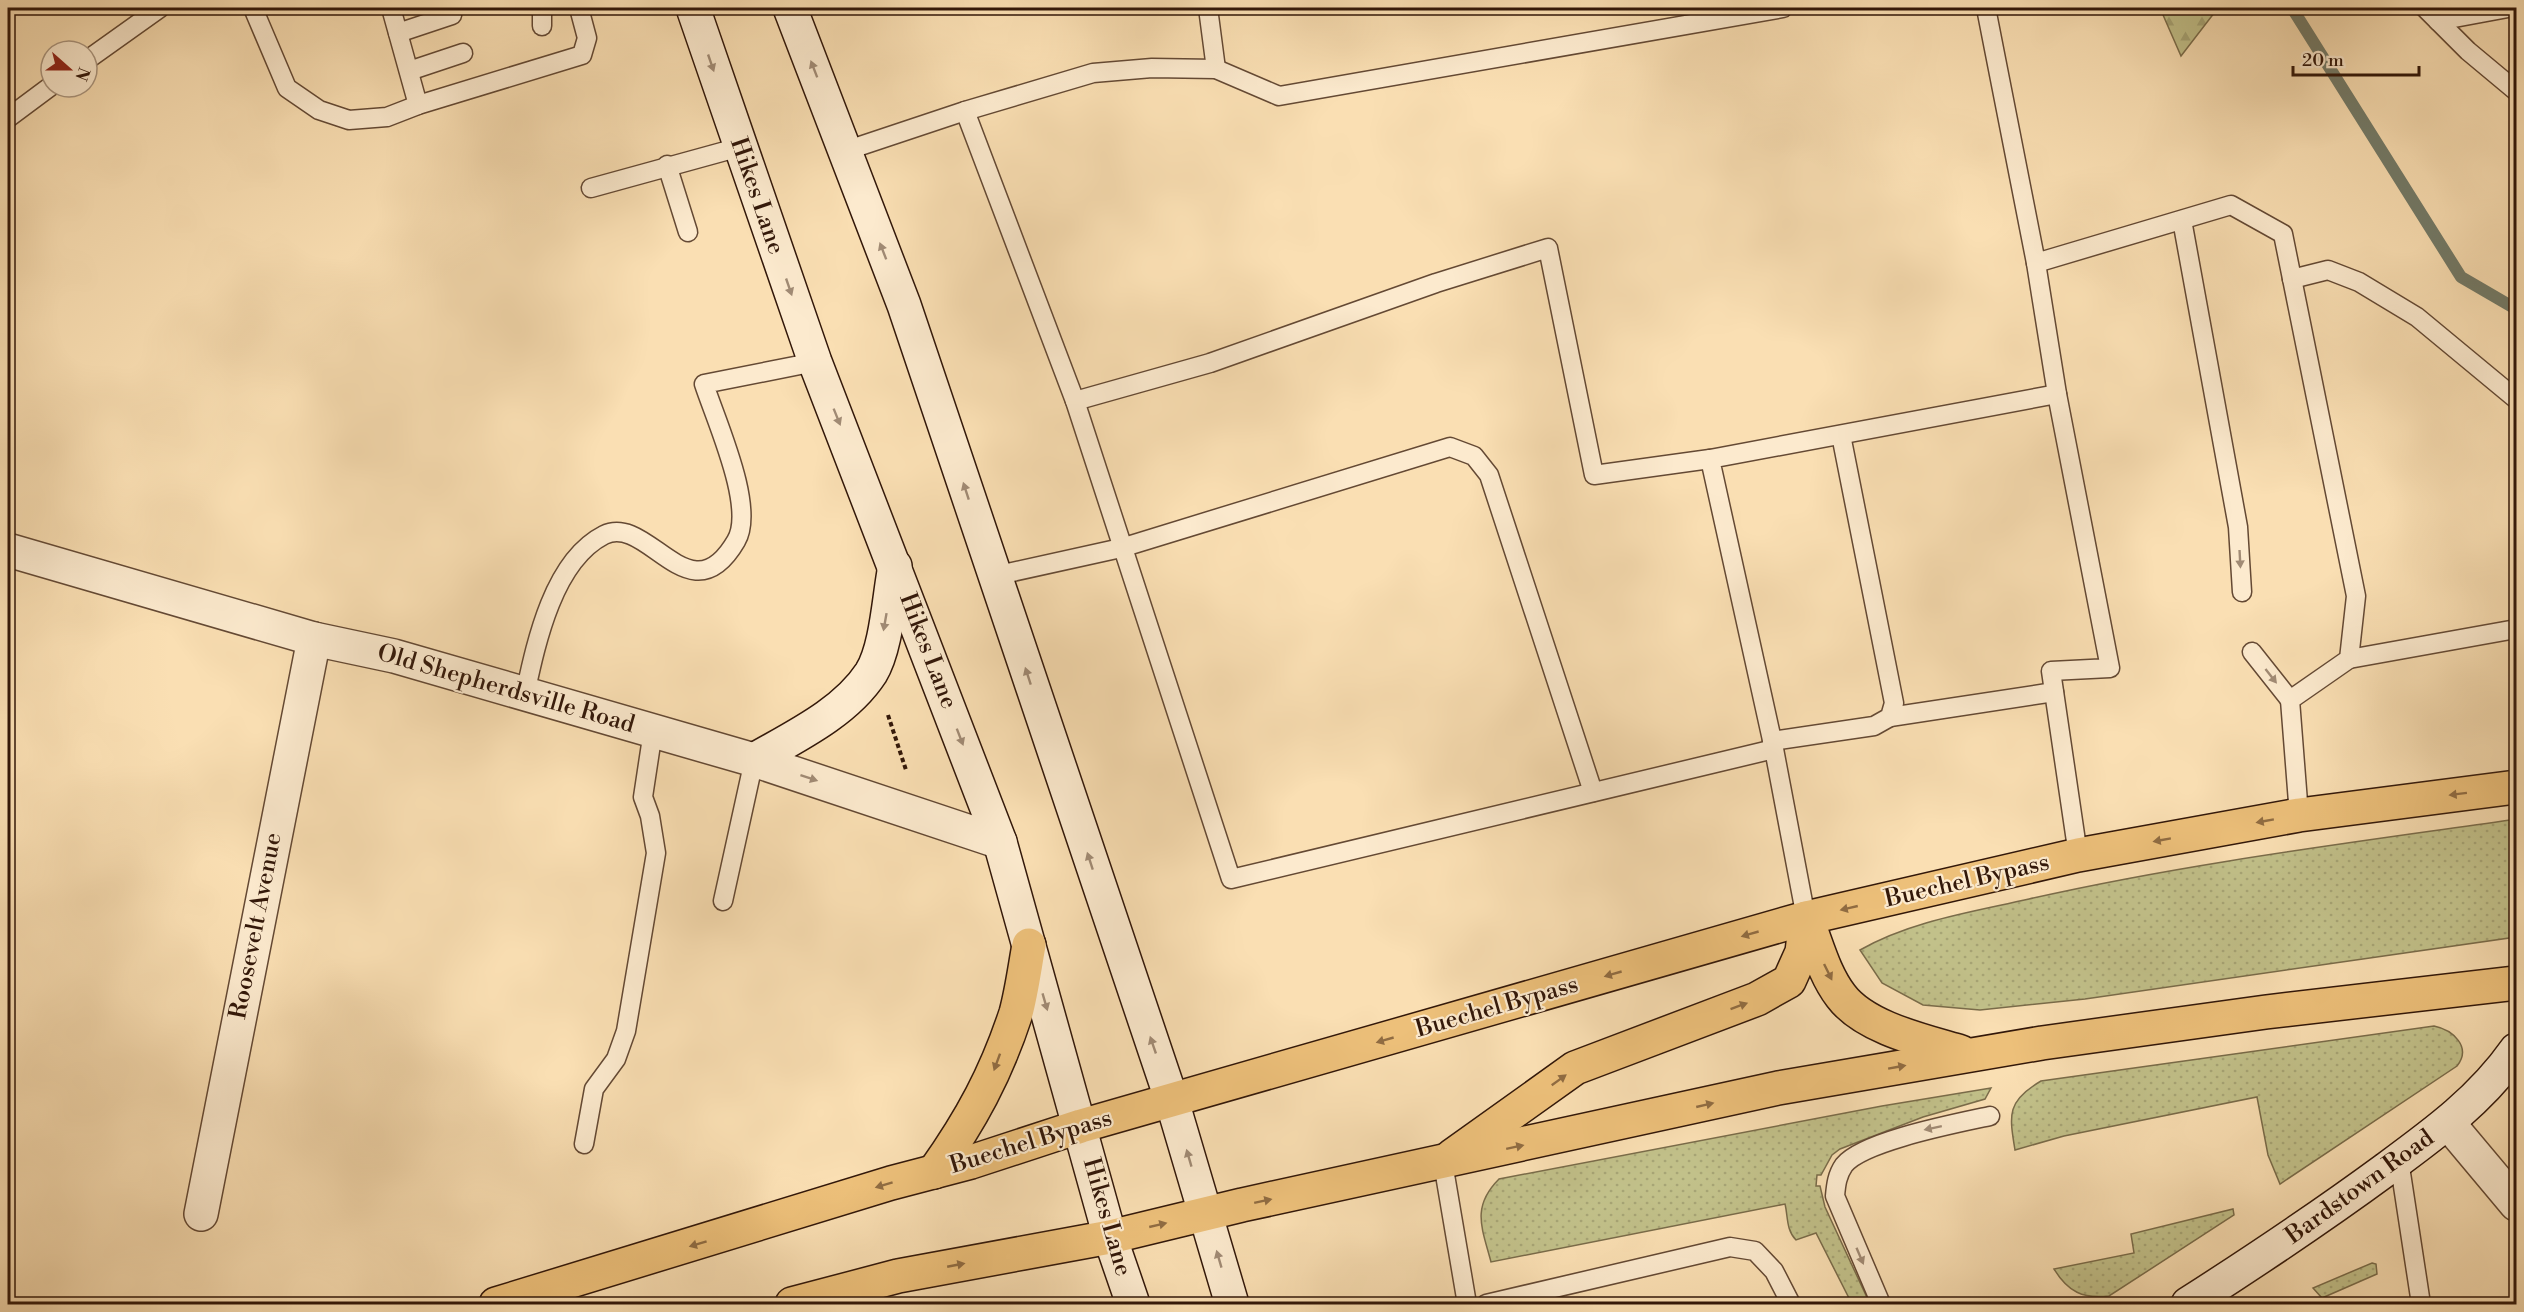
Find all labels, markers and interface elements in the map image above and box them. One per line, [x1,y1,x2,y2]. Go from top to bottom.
north arrow [39,39,99,99]
scale bar [2293,39,2419,77]
text: 20 m [2302,49,2344,72]
one-way arrow [707,54,717,72]
one-way arrow [808,59,818,77]
text: N [70,65,94,84]
street label: Hikes Lane [723,134,791,258]
one-way arrow [878,242,887,260]
one-way arrow [784,278,794,296]
one-way arrow [832,408,842,426]
one-way arrow [961,482,970,500]
one-way arrow [2235,550,2244,569]
street label: Hikes Lane [892,589,964,713]
one-way arrow [880,612,889,631]
street label: Old Shepherdsville Road [374,638,639,740]
one-way arrow [1022,667,1032,685]
one-way arrow [2265,668,2278,684]
one-way arrow [956,728,966,746]
one-way arrow [800,774,818,784]
one-way arrow [2449,789,2468,799]
one-way arrow [2256,817,2275,826]
street label: Roosevelt Avenue [223,830,289,1022]
one-way arrow [2153,836,2172,845]
street label: Buechel Bypass [1881,847,2052,915]
one-way arrow [1084,852,1094,870]
one-way arrow [1839,904,1858,914]
one-way arrow [1741,930,1759,939]
one-way arrow [1823,964,1832,981]
street label: Buechel Bypass [1411,969,1582,1045]
one-way arrow [1603,970,1621,979]
one-way arrow [1041,993,1050,1011]
one-way arrow [1730,1000,1748,1010]
one-way arrow [1148,1036,1158,1054]
one-way arrow [1376,1036,1394,1045]
one-way arrow [992,1053,1002,1071]
one-way arrow [1887,1062,1906,1071]
one-way arrow [1550,1074,1566,1086]
one-way arrow [1696,1099,1715,1109]
street label: Buechel Bypass [945,1103,1116,1181]
street label: Bardstown Road [2279,1123,2440,1252]
one-way arrow [1923,1124,1942,1133]
one-way arrow [1506,1142,1525,1152]
one-way arrow [1184,1149,1193,1167]
street label: Hikes Lane [1076,1154,1138,1280]
one-way arrow [875,1181,893,1190]
one-way arrow [1254,1196,1273,1205]
one-way arrow [1149,1220,1167,1230]
one-way arrow [689,1240,707,1249]
one-way arrow [1856,1247,1865,1265]
one-way arrow [1214,1250,1223,1268]
one-way arrow [946,1261,965,1270]

